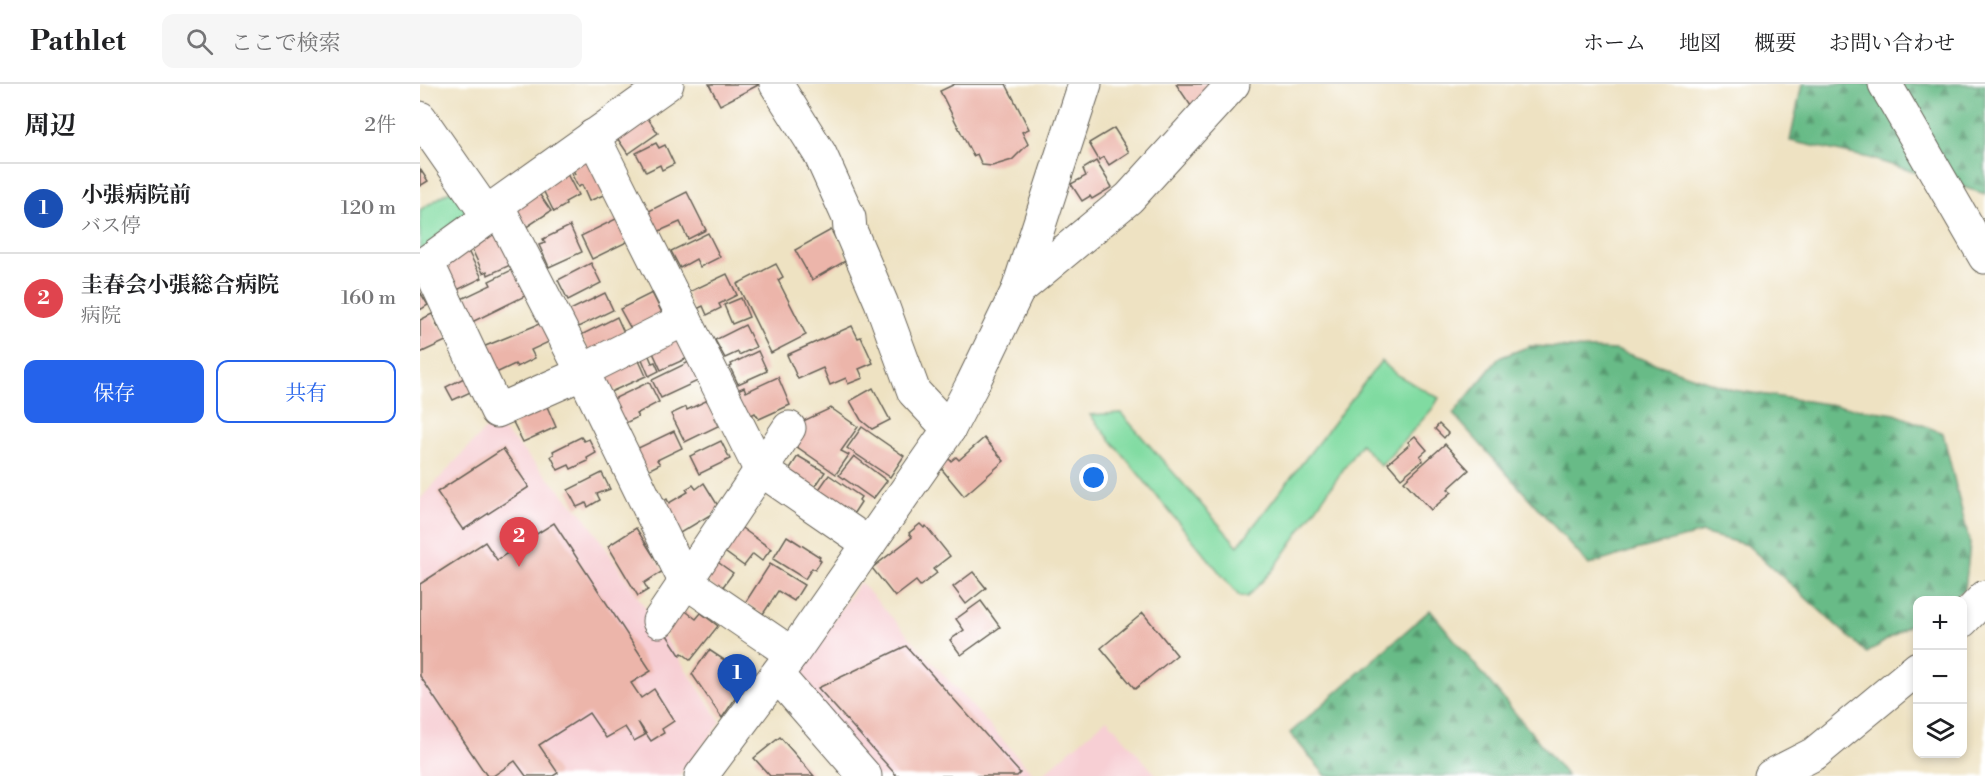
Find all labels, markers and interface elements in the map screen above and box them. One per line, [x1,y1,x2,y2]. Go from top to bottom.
search box [162,14,582,68]
text: Pathlet [30,24,126,59]
icon: search [183,25,216,58]
text: ここで検索 [231,30,341,57]
text: ホーム [1583,31,1646,57]
text: 地図 [1679,31,1721,57]
text: 概要 [1754,31,1796,57]
text: お問い合わせ [1829,31,1955,57]
text: 周辺 [24,110,76,142]
text: 2件 [365,113,396,138]
text: 小張病院前 [81,182,191,209]
text: 1 [39,196,48,221]
text: 120 m [341,196,396,221]
text: バス停 [81,214,141,239]
text: 圭春会小張総合病院 [81,272,279,299]
text: 2 [37,286,50,311]
text: 160 m [341,286,396,311]
text: 病院 [81,304,121,329]
button: 保存 [24,360,204,423]
button: 共有 [216,360,396,423]
your location [1079,463,1108,492]
pin: 2 [500,518,538,567]
map controls [1913,596,1967,758]
button: + [1913,596,1967,650]
button: − [1913,650,1967,704]
pin: 1 [718,654,756,704]
button: layers [1913,704,1967,758]

